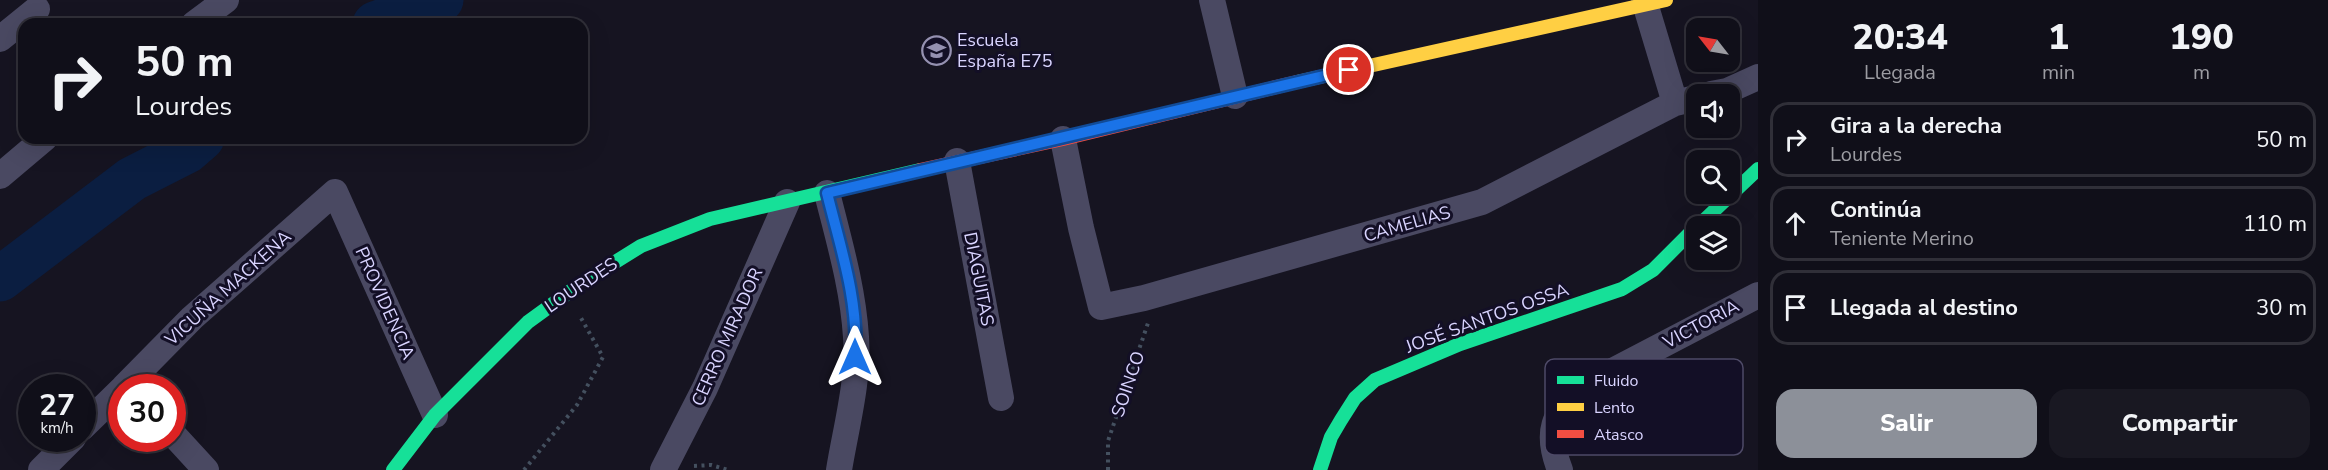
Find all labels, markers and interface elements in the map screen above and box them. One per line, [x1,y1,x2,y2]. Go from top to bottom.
text: 20:34 [1852,13,1948,62]
text: 1 [2048,13,2069,62]
text: 190 [2169,13,2234,62]
north arrow [1686,18,1740,72]
map controls [1686,18,1740,270]
place label: Escuela España E75 [957,28,1053,73]
text: 50 m [135,34,234,91]
school or university icon: Escuela España E75 [920,34,952,66]
icon: right [36,42,114,120]
pin [1323,44,1374,95]
icon: arrive [1332,53,1365,86]
text: Llegada [1864,59,1936,86]
text: min [2042,59,2075,86]
text: m [2193,59,2210,86]
button: sound [1686,84,1740,138]
text: Lourdes [135,88,232,125]
text: Gira a la derecha [1830,111,2002,141]
icon: right [1779,123,1812,156]
text: 50 m [2256,125,2307,155]
text: Lourdes [1830,141,1902,168]
button: search [1686,150,1740,204]
text: Continúa [1830,195,1921,225]
street label: CAMELIAS [1361,200,1453,248]
icon: ahead [1779,207,1812,240]
text: 110 m [2243,209,2307,239]
button: layers [1686,216,1740,270]
street label: VICUÑA MACKENA [159,225,296,352]
text: Teniente Merino [1830,225,1974,252]
street label: DIAGUITAS [958,230,1000,328]
street label: PROVIDENCIA [349,243,421,363]
street label: LOURDES [540,252,622,318]
street label: CERRO MIRADOR [686,264,768,410]
street label: JOSÉ SANTOS OSSA [1401,277,1572,359]
icon: arrive [1779,291,1812,324]
text: Llegada al destino [1830,293,2018,323]
text: 30 m [2256,293,2307,323]
street label: VICTORIA [1658,294,1743,354]
position arrow [823,325,887,389]
street label: SOINCO [1106,348,1150,420]
legend [1545,359,1743,455]
text: Fluido [1594,370,1639,392]
speed limit sign: 30 [108,374,186,452]
text: 27 [39,385,75,426]
button: Salir [1776,389,2037,458]
button: Compartir [2049,389,2310,458]
text: Lento [1594,397,1635,419]
text: km/h [40,418,74,438]
text: Atasco [1594,424,1643,446]

